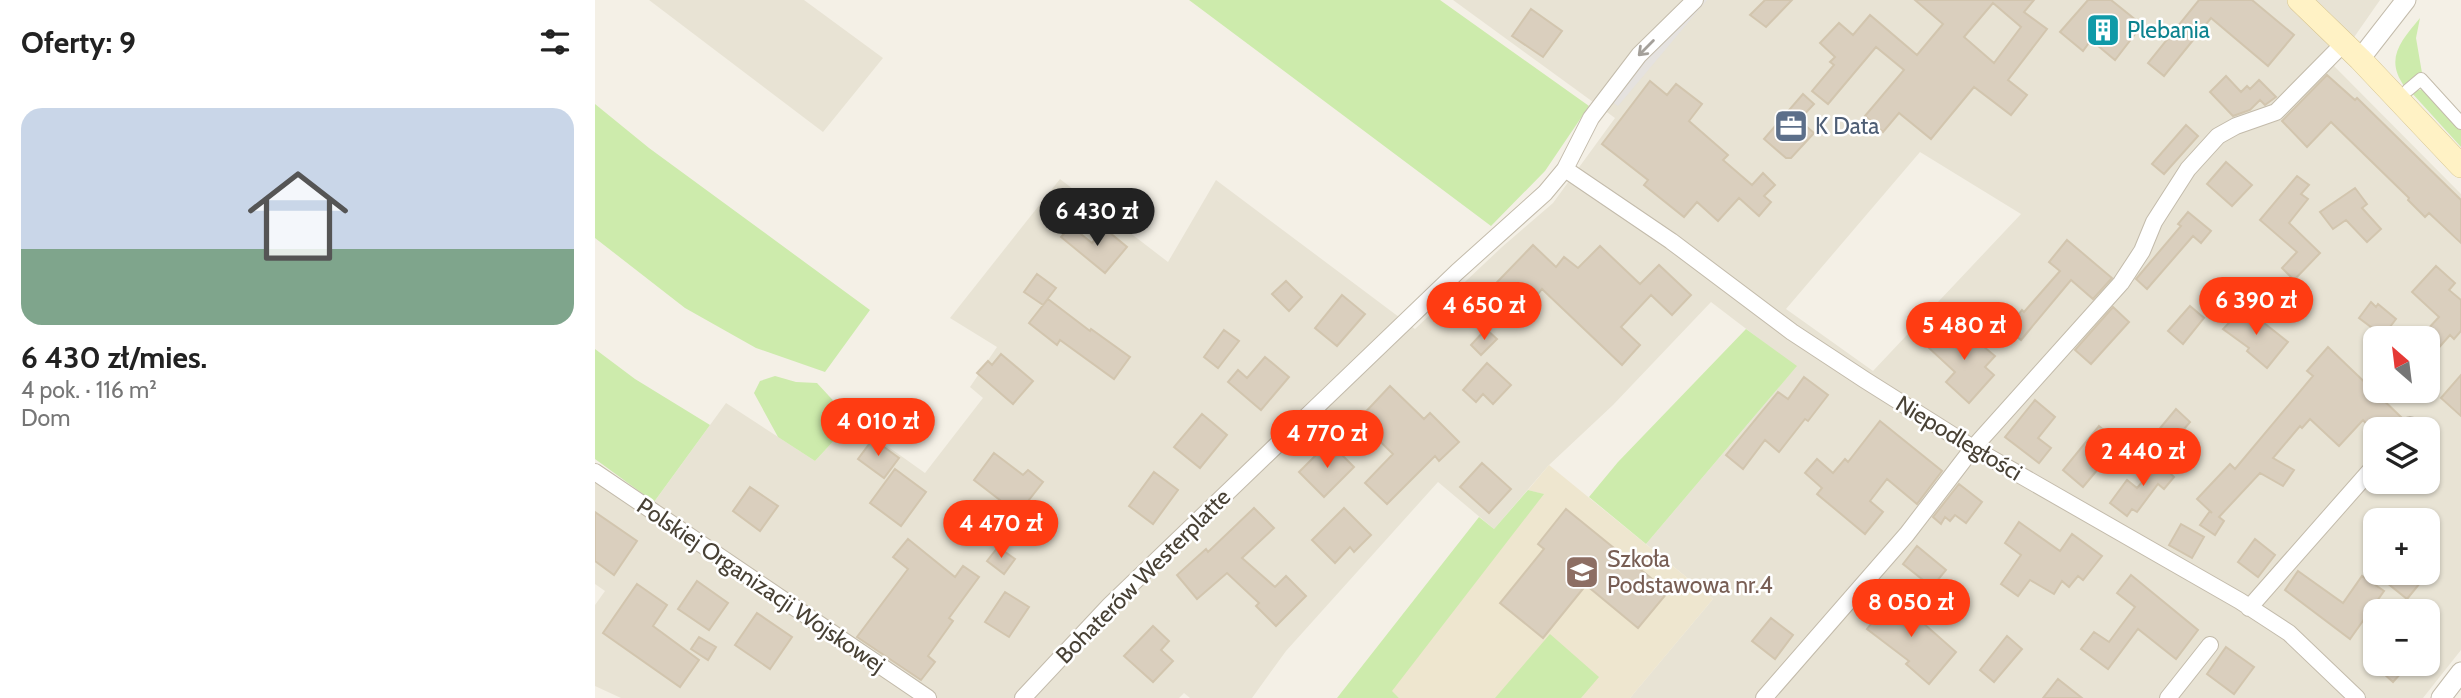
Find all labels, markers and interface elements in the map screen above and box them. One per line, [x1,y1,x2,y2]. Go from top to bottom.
building icon: Plebania [2084,11,2122,49]
place label: Plebania [2127,16,2210,44]
icon: filters [536,23,574,61]
text: Oferty: 9 [21,24,136,61]
one-way arrow [1638,39,1655,56]
office icon: K Data [1772,107,1810,145]
place label: K Data [1815,112,1879,140]
icon: home [235,153,361,279]
pin: 6 430 zł [1025,188,1169,248]
text: 6 430 zł [1056,197,1138,225]
pin: 6 390 zł [2184,278,2328,337]
pin: 4 650 zł [1412,282,1556,342]
text: 6 390 zł [2215,286,2297,314]
text: 4 650 zł [1443,291,1525,319]
pin: 5 480 zł [1892,302,2036,362]
text: 5 480 zł [1922,311,2006,339]
north arrow [2363,326,2439,402]
map controls [2363,326,2440,676]
text: 6 430 zł/mies. [21,339,207,376]
text: 4 pok. · 116 m² [21,376,157,404]
street label: Niepodległości [1891,389,2027,487]
pin: 4 010 zł [806,398,950,458]
text: Dom [21,404,70,432]
text: 4 010 zł [837,407,919,435]
pin: 4 770 zł [1255,410,1399,470]
button: layers [2363,417,2440,494]
text: 4 770 zł [1287,419,1367,447]
pin: 2 440 zł [2071,428,2215,488]
text: 2 440 zł [2101,437,2185,465]
street label: Bohaterów Westerplatte [1050,483,1236,669]
street label: Polskiej Organizacji Wojskowej [632,491,890,679]
pin: 4 470 zł [929,500,1073,560]
button: + [2363,508,2440,585]
text: 4 470 zł [959,509,1043,537]
place label: Szkoła Podstawowa nr.4 [1607,545,1773,599]
school or university icon: Szkoła Podstawowa nr.4 [1563,553,1601,591]
pin: 8 050 zł [1839,580,1983,639]
text: 8 050 zł [1868,588,1954,616]
button: − [2363,599,2440,676]

